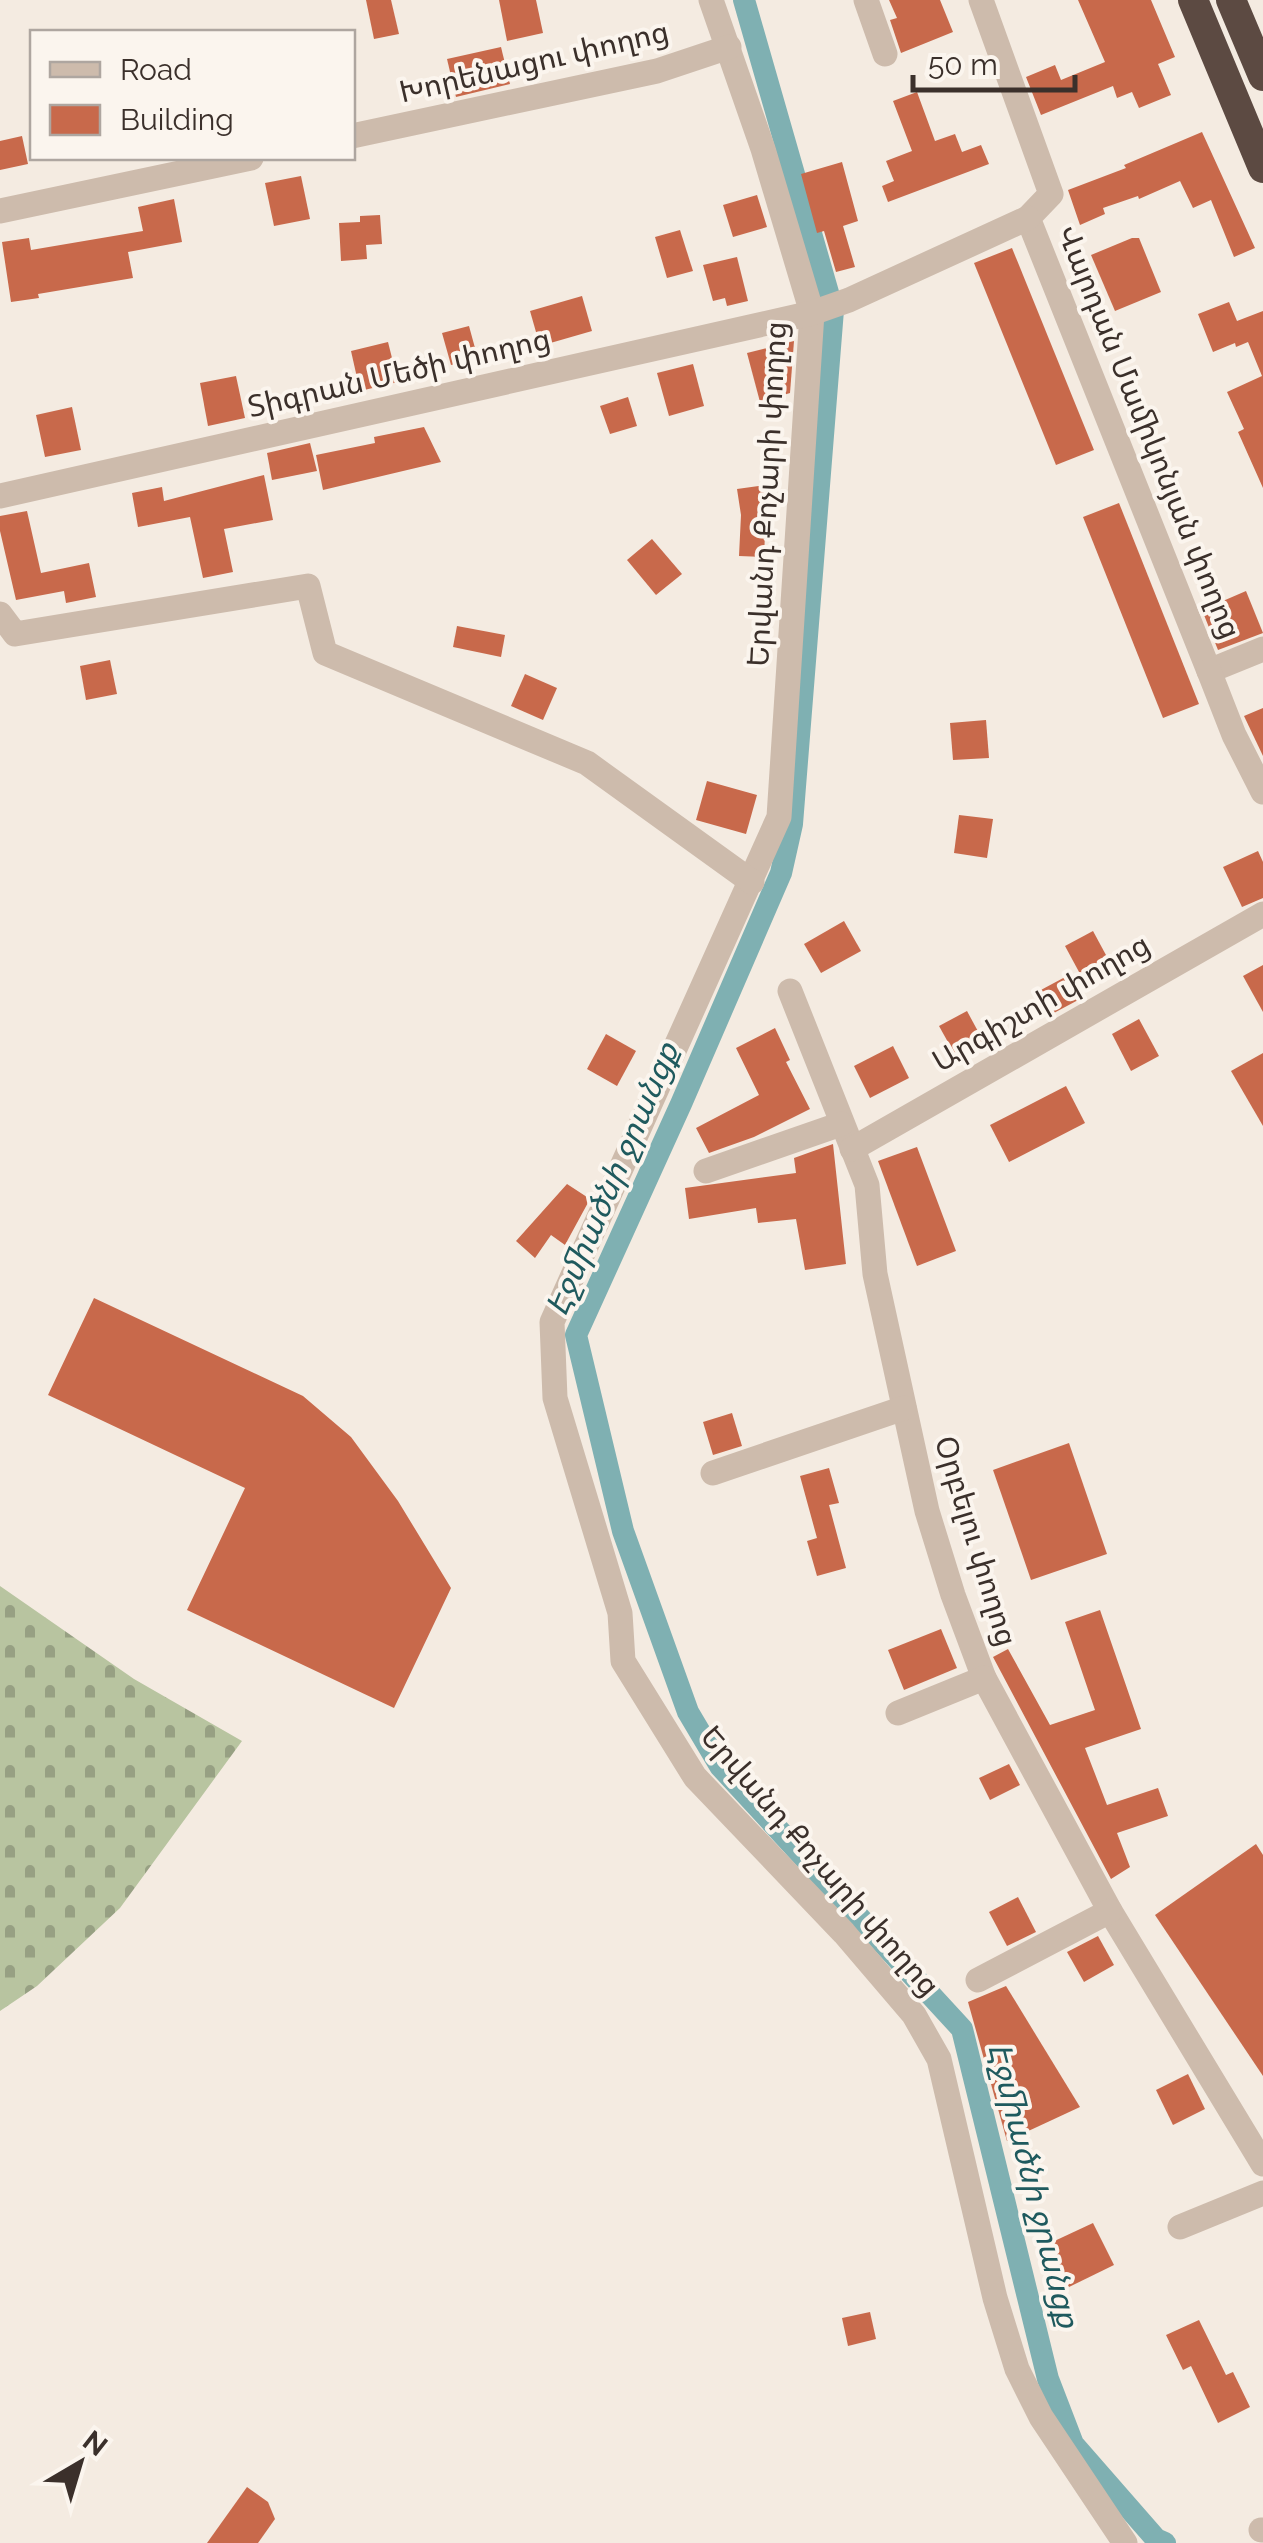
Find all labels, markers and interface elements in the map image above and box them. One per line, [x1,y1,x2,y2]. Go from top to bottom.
street label: Խորենացու փողոց [396,13,672,110]
legend [30,30,355,160]
scale bar [913,30,1076,92]
text: 50 m [928,47,998,82]
text: Road [120,52,192,87]
text: Building [120,102,234,137]
street label: Վարդան Մամիկոնյան փողոց [1050,220,1249,644]
street label: Երվանդ Քոչարի փողոց [740,320,793,668]
street label: Տիգրան Մեծի փողոց [244,321,554,424]
street label: Արգիշտի փողոց [926,926,1155,1079]
water label: Էջմիածնի ջրանցք [537,1035,687,1321]
street label: Օրբելու փողոց [928,1432,1025,1650]
street label: Երվանդ Քոչարի փողոց [694,1719,947,2003]
water label: Էջմիածնի ջրանցք [980,2038,1088,2333]
north arrow [30,2413,130,2513]
text: N [77,2424,114,2463]

